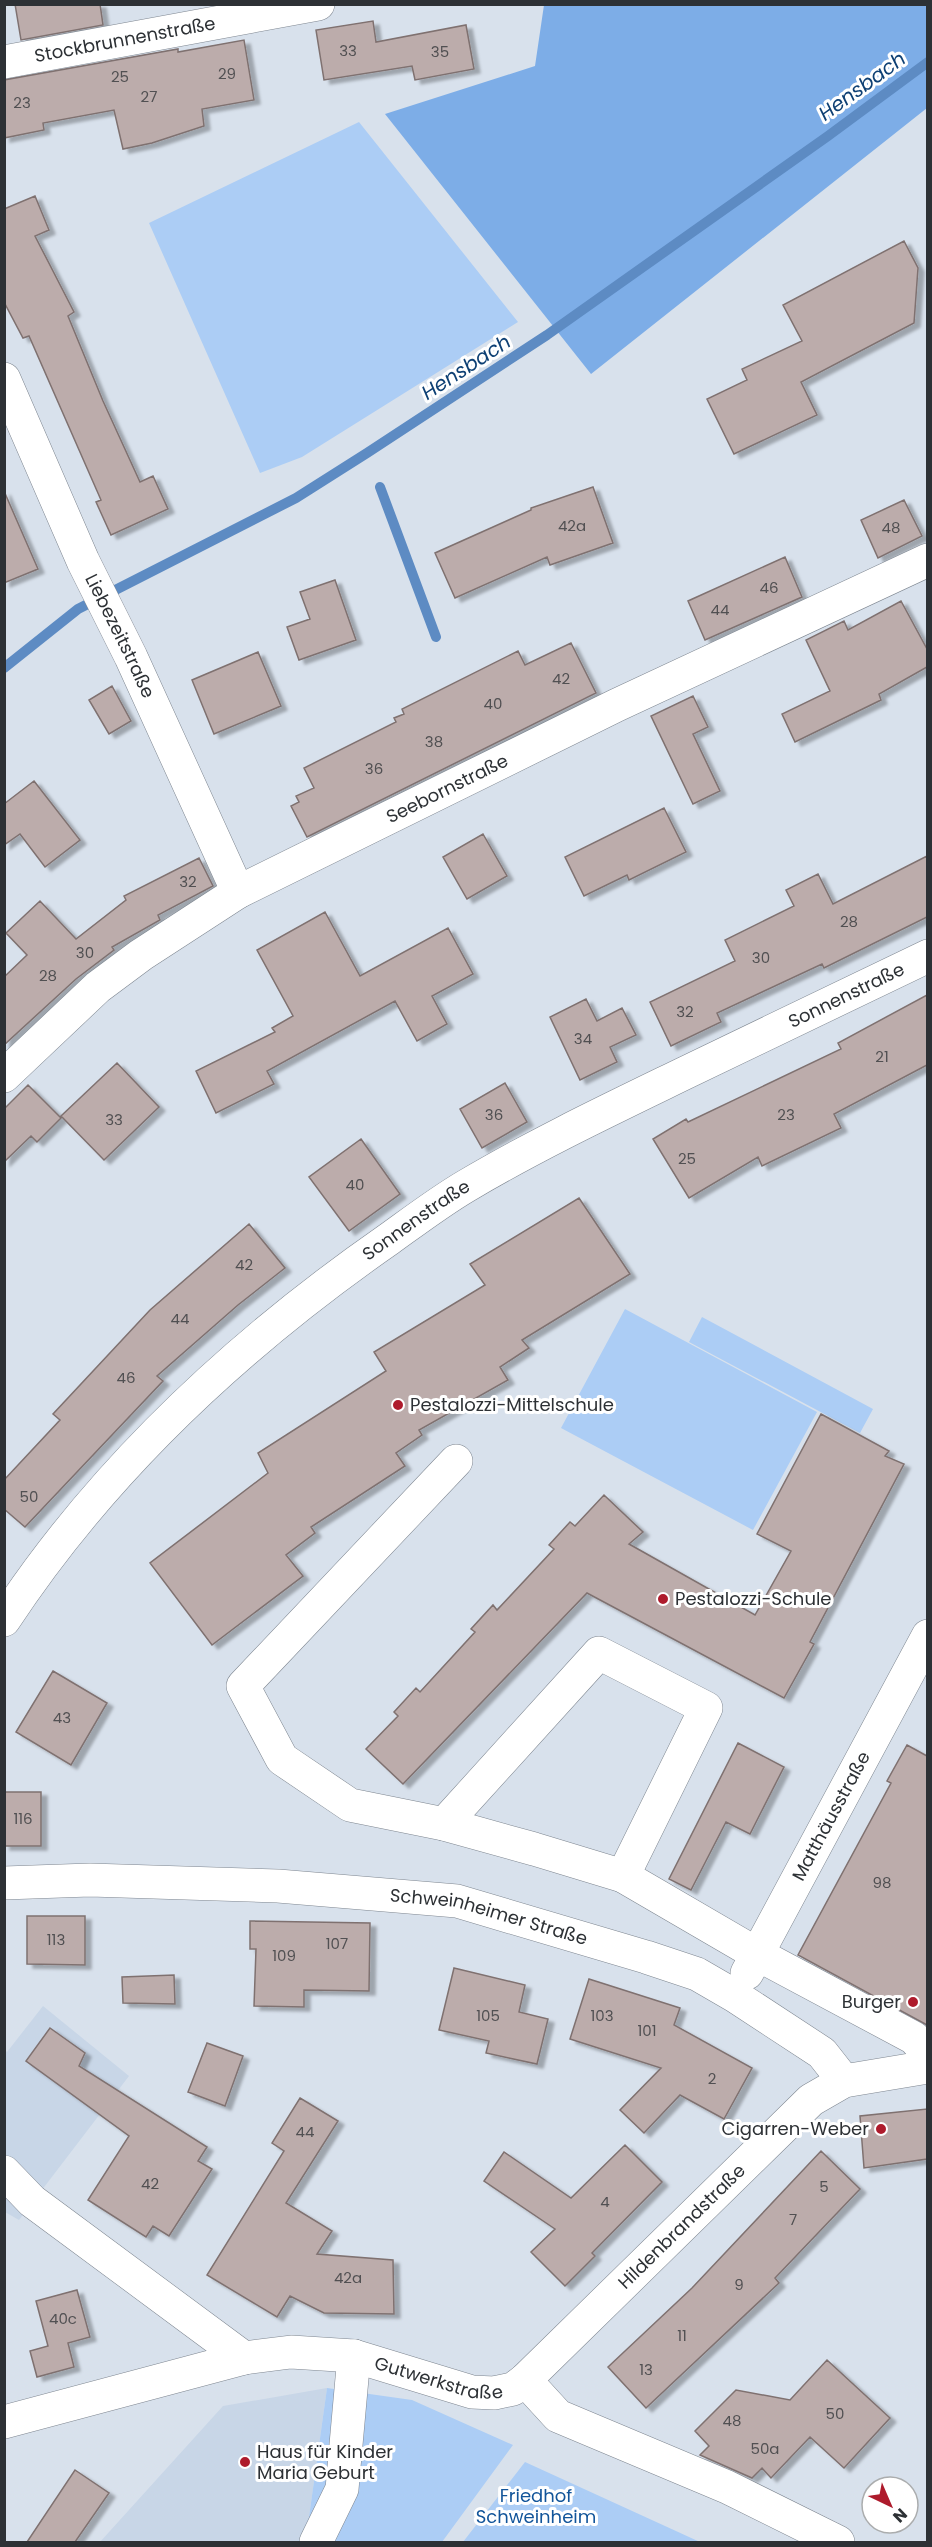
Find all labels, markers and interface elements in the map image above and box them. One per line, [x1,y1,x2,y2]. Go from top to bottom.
street label: Stockbrunnenstraße [32,10,217,68]
house number: 33 [339,40,357,61]
house number: 35 [431,41,449,62]
water label: Hensbach [813,45,911,127]
house number: 29 [218,63,236,84]
house number: 25 [111,66,129,87]
house number: 27 [141,86,157,107]
house number: 23 [13,92,31,113]
water label: Hensbach [416,328,516,406]
house number: 42a [558,515,586,536]
house number: 48 [882,517,900,538]
street label: Liebezeitstraße [79,569,161,702]
house number: 46 [760,577,778,598]
house number: 44 [711,599,729,620]
house number: 42 [552,668,570,689]
house number: 40 [484,693,502,714]
house number: 38 [425,731,443,752]
street label: Seebornstraße [382,748,512,829]
house number: 36 [365,758,383,779]
house number: 32 [179,871,197,892]
house number: 28 [840,911,858,932]
house number: 30 [76,942,94,963]
house number: 30 [752,947,770,968]
street label: Sonnenstraße [784,956,908,1034]
house number: 28 [39,965,57,986]
house number: 32 [676,1001,694,1022]
house number: 34 [574,1028,592,1049]
house number: 21 [875,1046,889,1067]
house number: 36 [485,1104,503,1125]
house number: 23 [777,1104,795,1125]
house number: 33 [105,1109,123,1130]
house number: 25 [678,1148,696,1169]
street label: Sonnenstraße [357,1173,474,1266]
house number: 40 [346,1174,364,1195]
house number: 42 [235,1254,253,1275]
house number: 44 [171,1308,189,1329]
house number: 46 [117,1367,135,1388]
place label: Pestalozzi-Mittelschule [410,1392,614,1417]
marker: Pestalozzi-Mittelschule [391,1398,405,1412]
house number: 50 [20,1486,38,1507]
place label: Pestalozzi-Schule [675,1586,832,1611]
marker: Pestalozzi-Schule [656,1592,670,1606]
house number: 43 [53,1707,71,1728]
street label: Matthäusstraße [786,1747,876,1885]
house number: 116 [13,1808,33,1829]
house number: 98 [873,1872,891,1893]
street label: Schweinheimer Straße [389,1882,591,1951]
house number: 113 [47,1929,65,1950]
house number: 107 [326,1933,348,1954]
house number: 109 [272,1945,296,1966]
place label: Burger [842,1989,901,2014]
marker: Burger [906,1995,920,2009]
house number: 105 [476,2005,500,2026]
house number: 103 [590,2005,614,2026]
house number: 101 [637,2020,657,2041]
house number: 2 [708,2068,716,2089]
place label: Cigarren-Weber [722,2116,869,2141]
house number: 44 [296,2121,314,2142]
marker: Cigarren-Weber [874,2122,888,2136]
street label: Hildenbrandstraße [612,2158,751,2294]
house number: 42 [141,2173,159,2194]
house number: 5 [819,2176,829,2197]
house number: 4 [600,2191,610,2212]
house number: 7 [789,2209,797,2230]
house number: 42a [334,2267,362,2288]
house number: 9 [734,2274,744,2295]
house number: 40c [49,2308,77,2329]
house number: 11 [677,2325,687,2346]
street label: Gutwerkstraße [371,2350,505,2405]
house number: 13 [639,2359,653,2380]
house number: 50 [826,2403,844,2424]
house number: 48 [723,2410,741,2431]
house number: 50a [751,2438,779,2459]
place label: Haus für Kinder Maria Geburt [257,2439,393,2485]
marker: Haus für Kinder Maria Geburt [238,2455,252,2469]
north arrow [860,2475,920,2535]
park label: Friedhof Schweinheim [476,2483,596,2529]
text: N [888,2503,912,2528]

